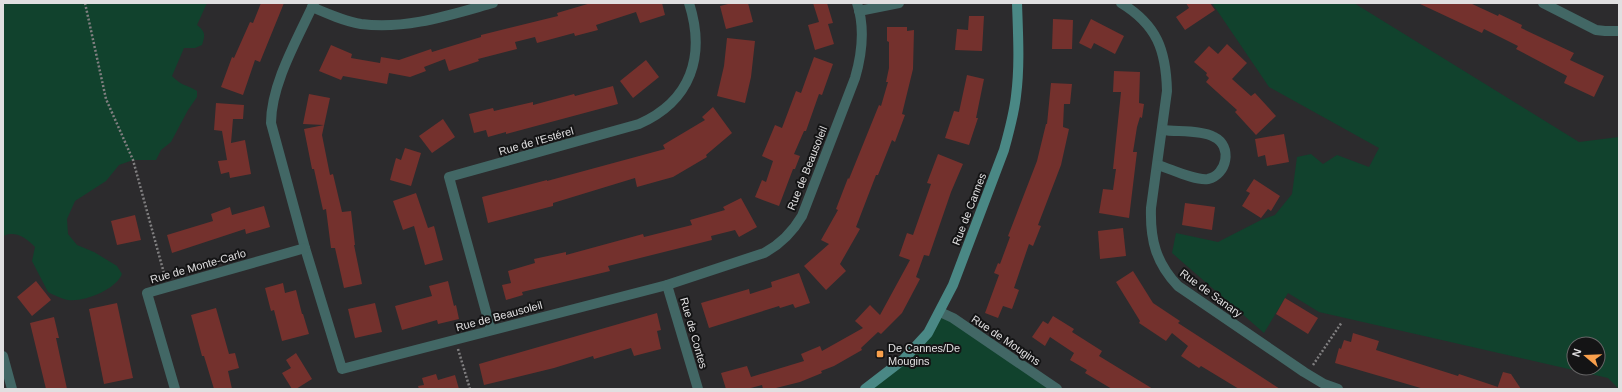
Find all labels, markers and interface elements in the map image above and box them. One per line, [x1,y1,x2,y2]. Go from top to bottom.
street label: Rue de Beausoleil [785,124,829,212]
street label: Rue de l'Estérel [497,125,575,157]
street label: Rue de Cannes [950,171,988,247]
street label: Rue de Monte-Carlo [149,247,247,285]
street label: Rue de Sanary [1178,267,1245,320]
street label: Rue de Contes [678,296,710,370]
street label: Rue de Beausoleil [454,299,544,333]
street label: Rue de Mougins [969,313,1043,368]
north arrow [1566,336,1606,376]
place label: De Cannes/De Mougins [888,342,960,367]
text: N [1570,347,1584,358]
marker: De Cannes/De Mougins [875,349,885,359]

